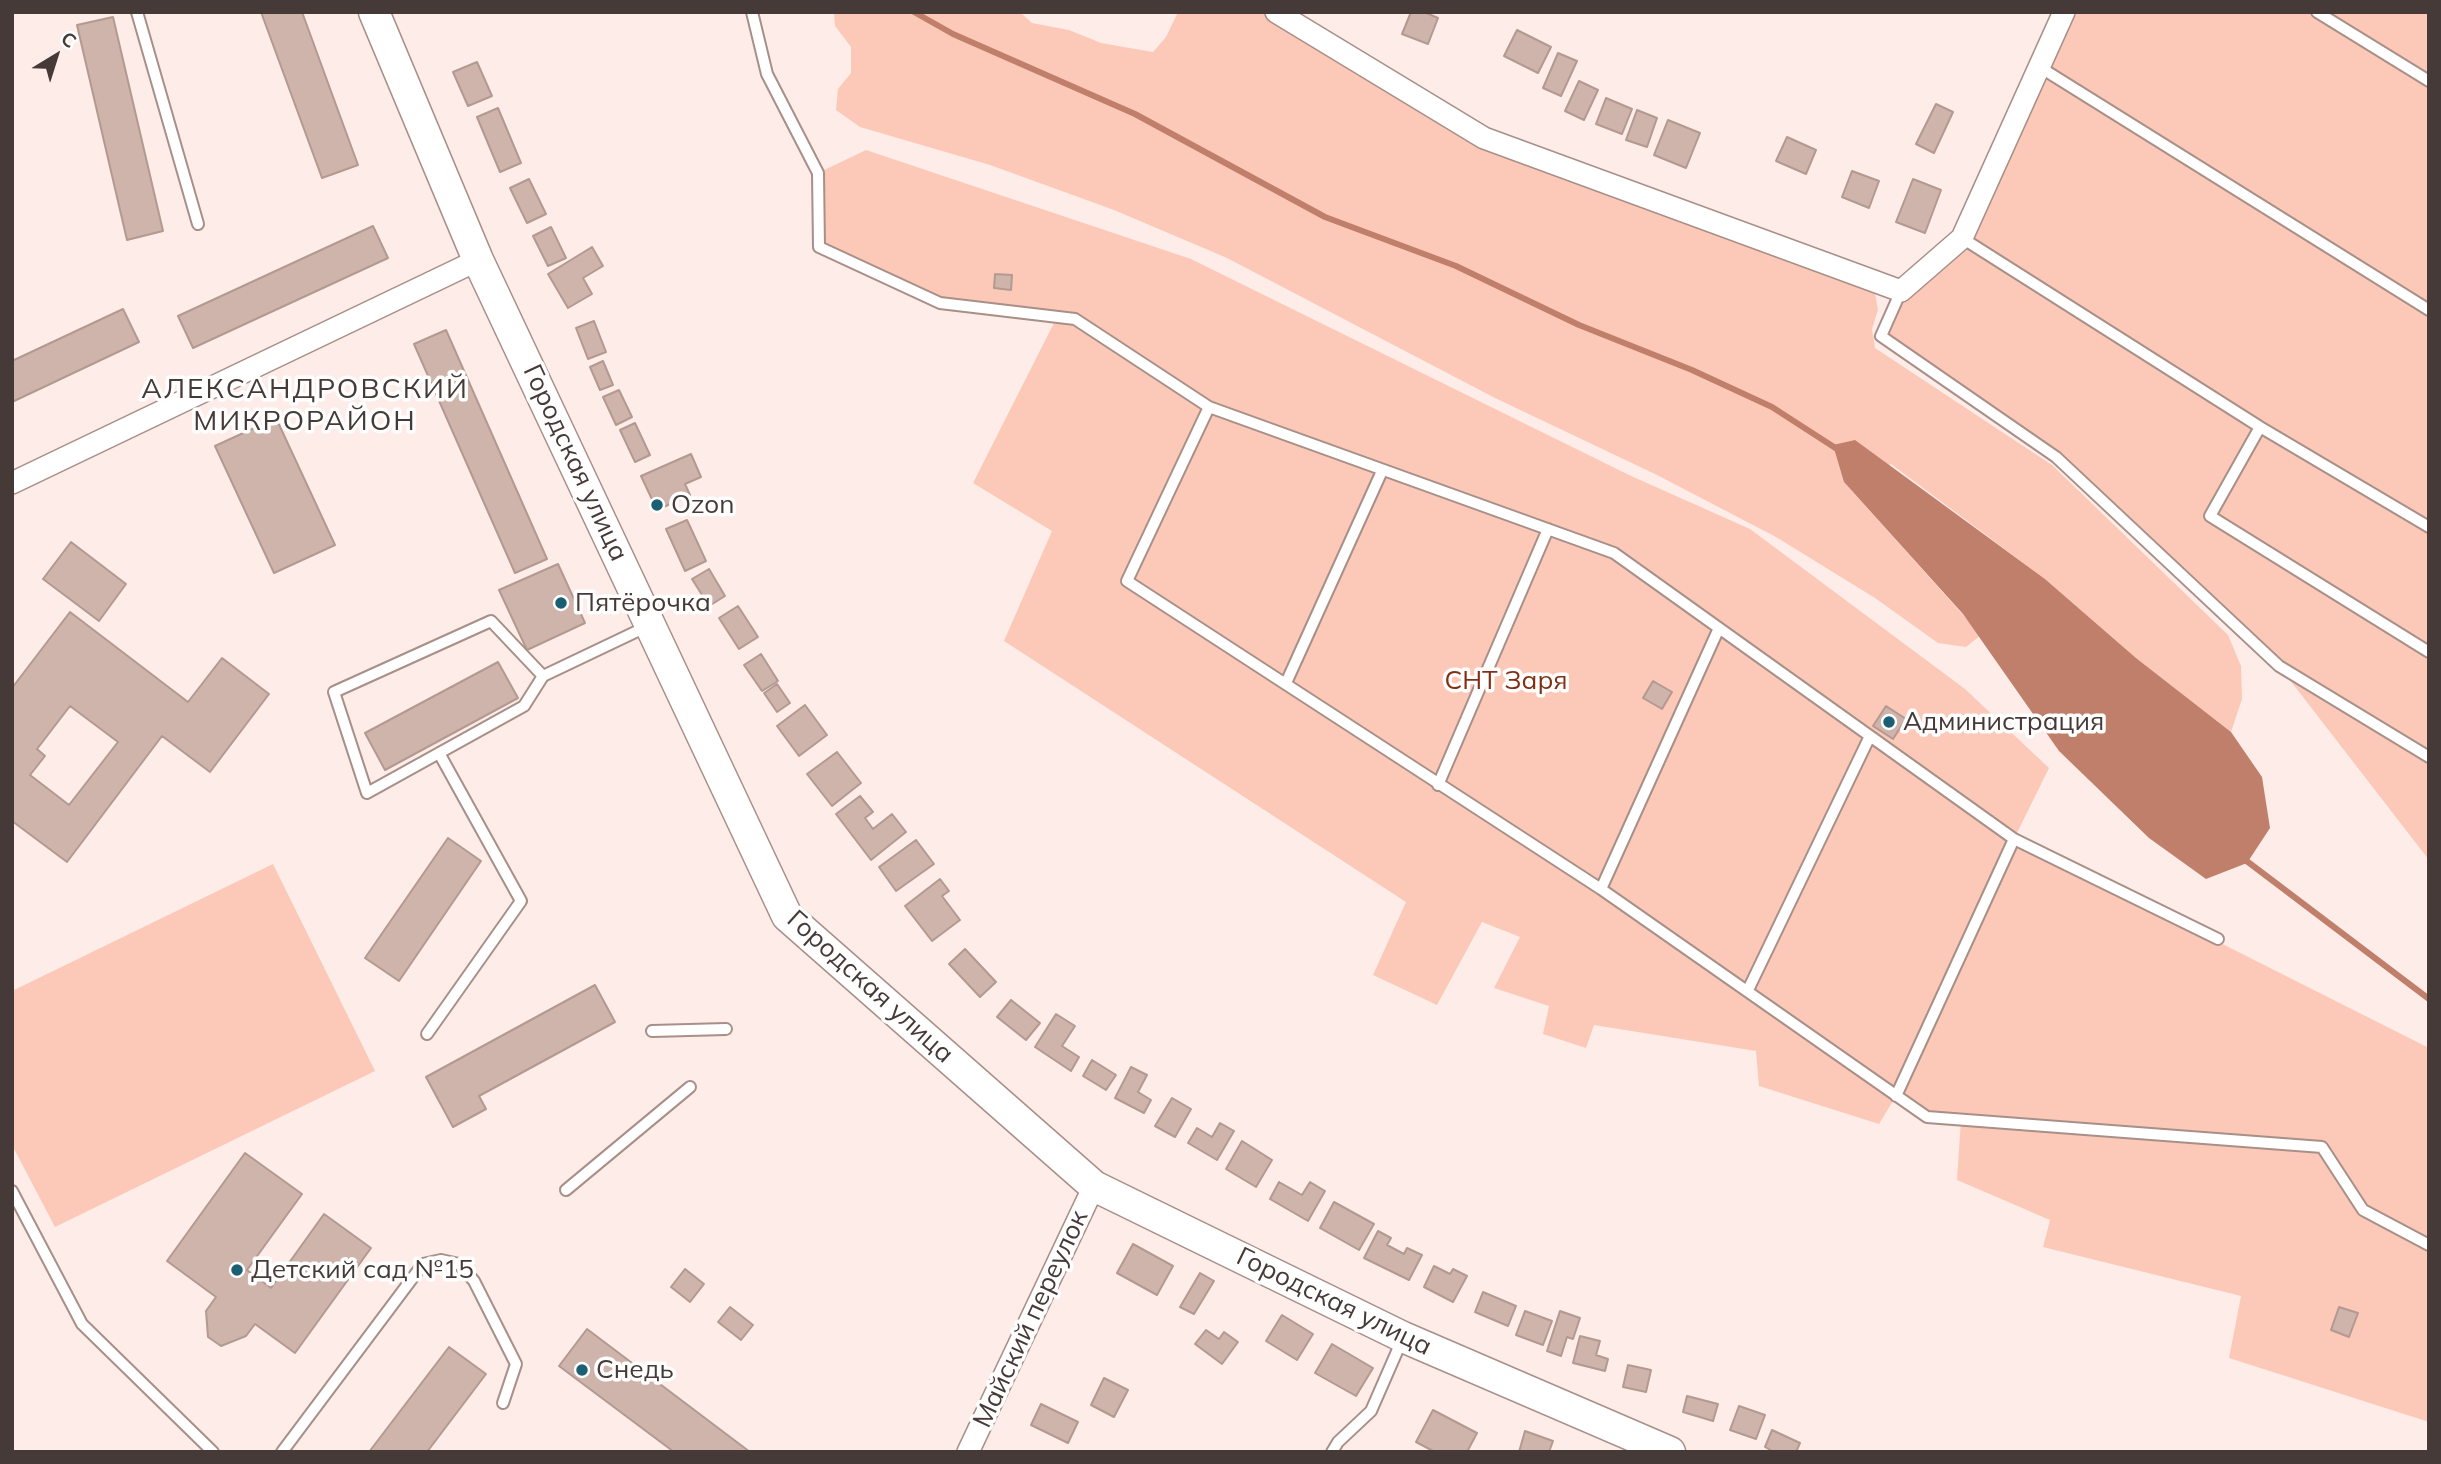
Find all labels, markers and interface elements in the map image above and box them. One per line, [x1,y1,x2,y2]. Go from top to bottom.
north arrow [21,21,91,91]
text: С [56,26,81,53]
street label: Городская улица [516,360,634,566]
district label: АЛЕКСАНДРОВСКИЙ МИКРОРАЙОН [143,373,467,439]
place label: Ozon [671,489,734,521]
marker: Ozon [649,497,665,513]
place label: Пятёрочка [575,587,711,619]
marker: Пятёрочка [553,595,569,611]
park label: СНТ Заря [1444,665,1568,697]
place label: Администрация [1903,706,2104,738]
marker: Администрация [1881,714,1897,730]
street label: Городская улица [780,904,960,1070]
street label: Майский переулок [967,1205,1095,1433]
street label: Городская улица [1231,1241,1437,1363]
place label: Детский сад №15 [251,1254,474,1286]
marker: Детский сад №15 [229,1262,245,1278]
place label: Снедь [596,1354,674,1386]
marker: Снедь [574,1362,590,1378]

